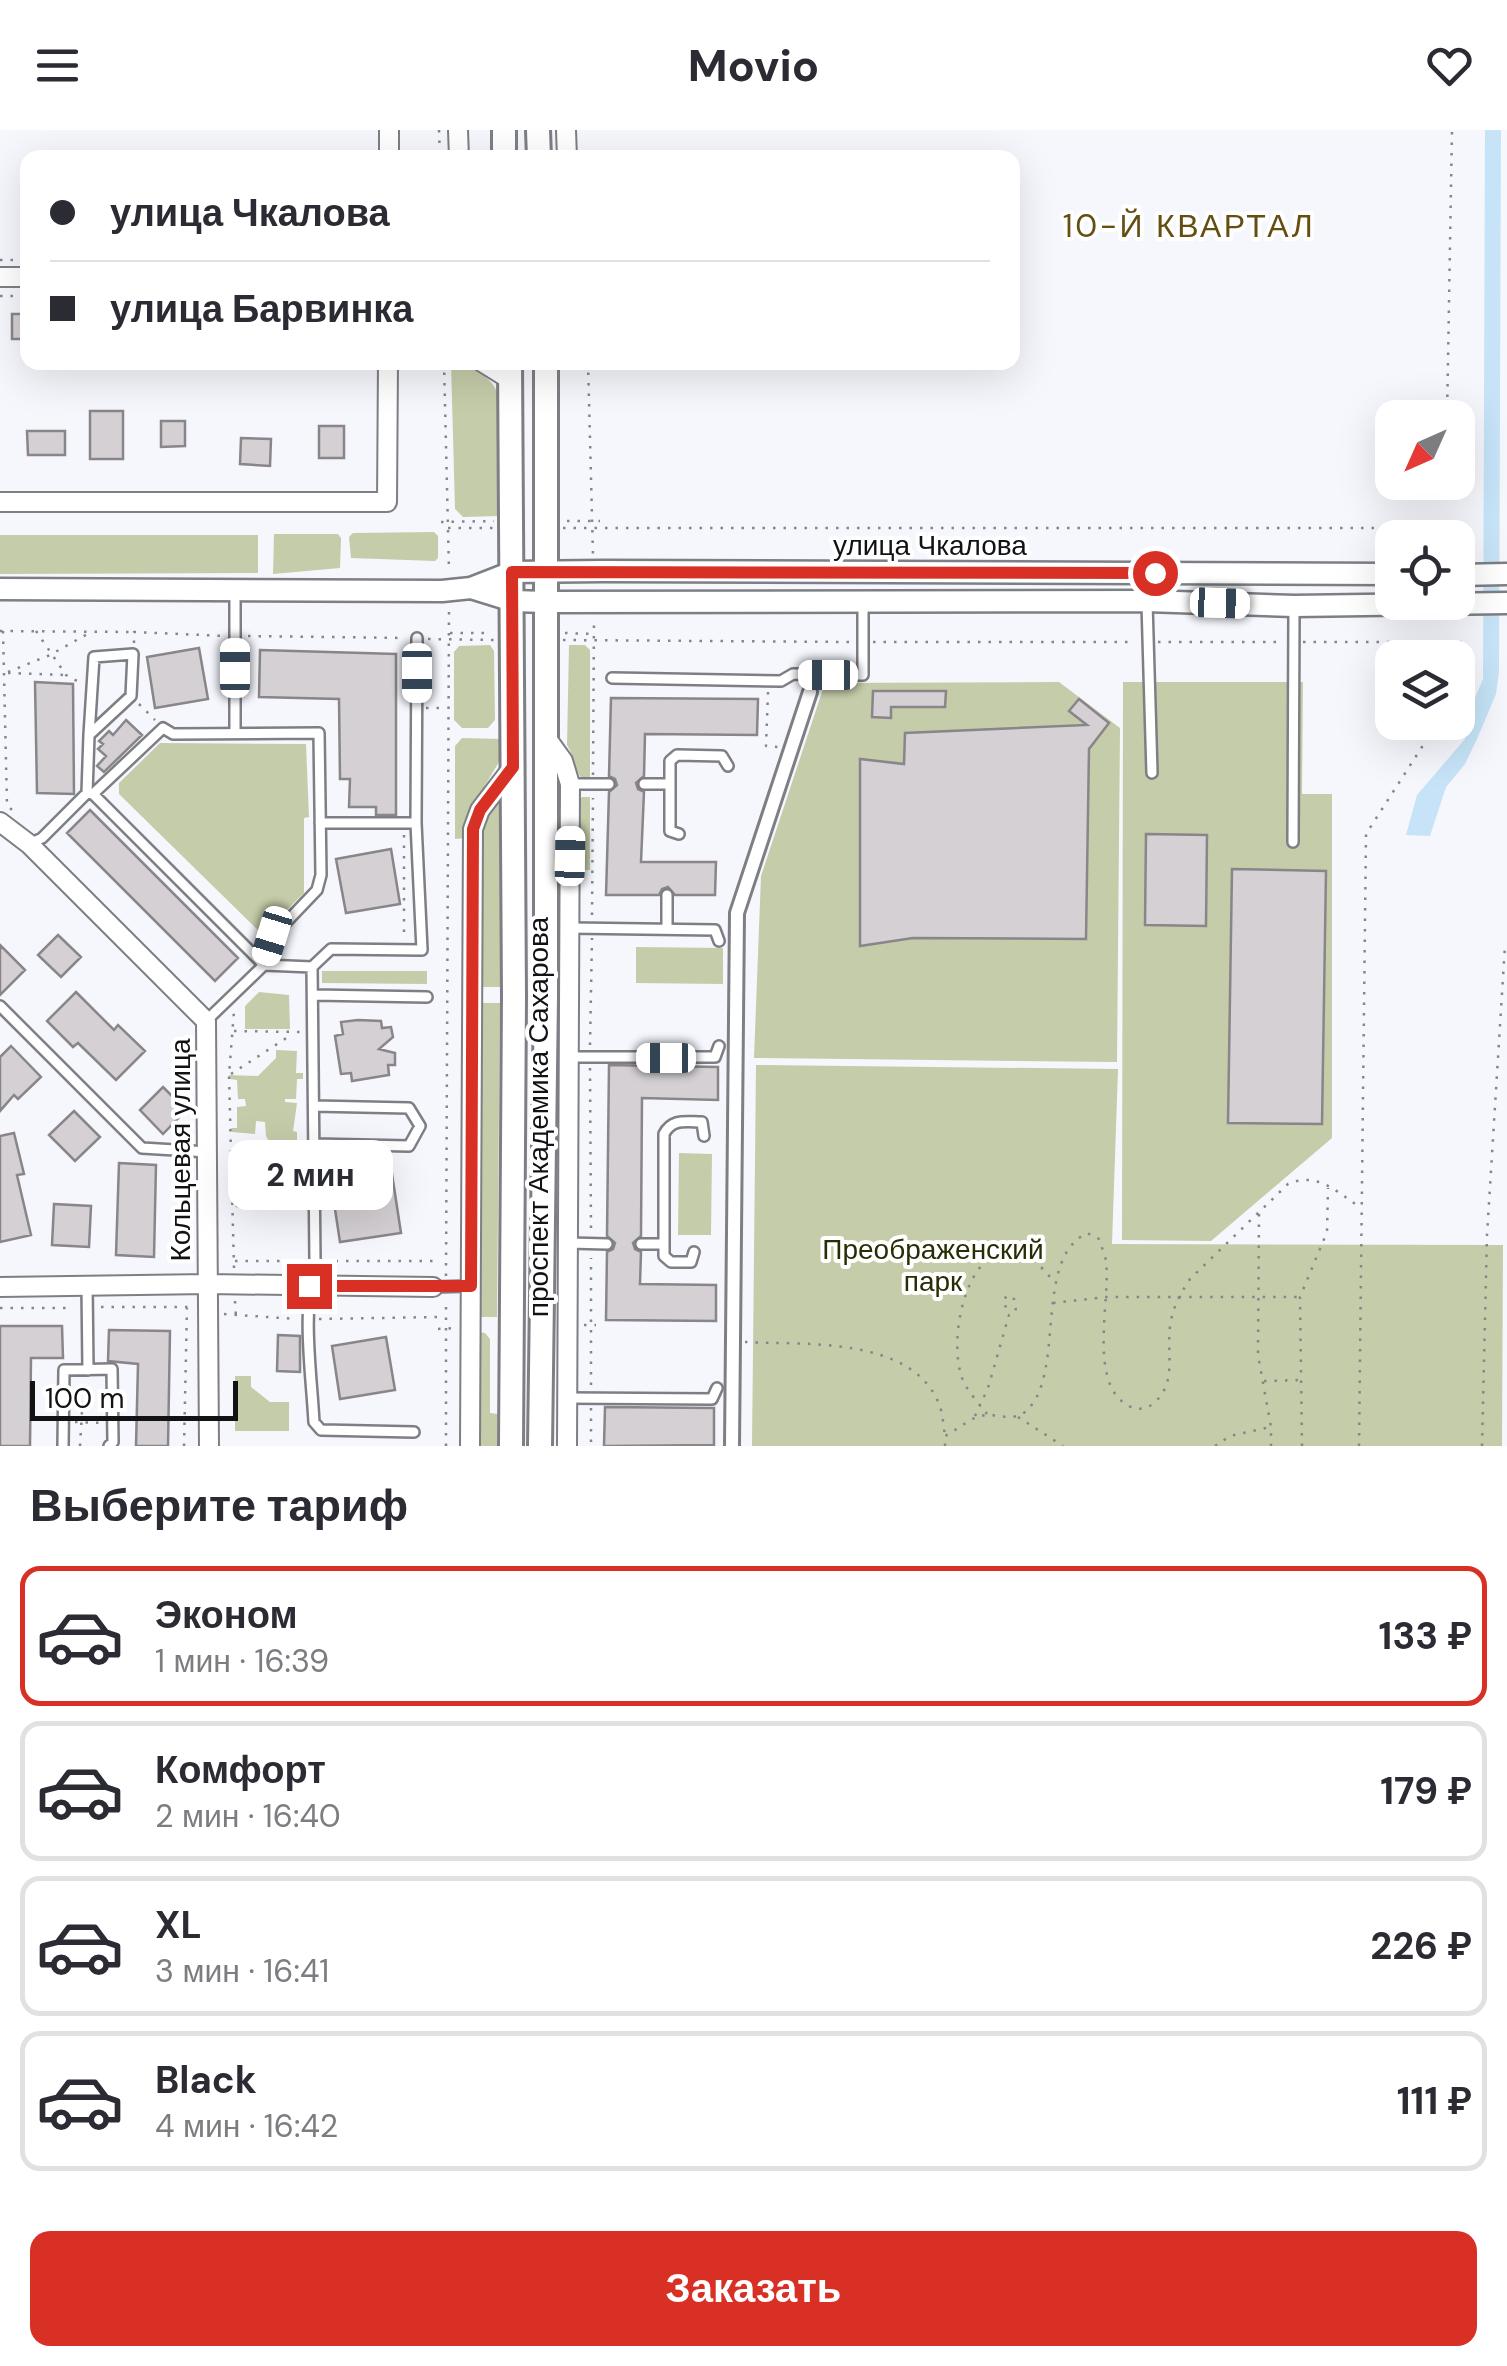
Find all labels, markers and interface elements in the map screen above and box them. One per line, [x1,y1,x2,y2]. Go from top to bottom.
text: Movio [688,36,819,95]
icon: menu [30,38,85,93]
icon: heart [1422,38,1477,93]
text: улица Чкалова [110,188,390,238]
district label: 10-Й КВАРТАЛ [1063,205,1315,247]
text: улица Барвинка [110,284,414,334]
north arrow [1375,400,1475,500]
map controls [1375,400,1475,740]
button: locate [1375,520,1475,620]
street label: улица Чкалова [833,527,1027,564]
route start [1133,551,1178,596]
car [1189,587,1251,619]
car [220,638,250,698]
button: layers [1375,640,1475,740]
car [402,643,432,703]
car [798,660,858,690]
car [554,826,586,886]
car [249,903,295,969]
street label: проспект Академика Сахарова [520,916,557,1317]
street label: Кольцевая улица [162,1038,199,1262]
car [636,1043,696,1073]
callout: 2 мин [226,1141,392,1211]
text: 2 мин [266,1154,355,1196]
park label: Преображенский парк [822,1231,1044,1300]
route end [287,1264,332,1309]
scale bar [30,1376,238,1420]
text: 100 m [45,1380,124,1417]
text: Выберите тариф [30,1476,408,1535]
text: Эконом [155,1590,298,1640]
icon: car [35,1591,125,1681]
text: 133 ₽ [1379,1611,1472,1661]
text: 1 мин · 16:39 [155,1640,329,1682]
text: Комфорт [155,1745,326,1795]
icon: car [35,1746,125,1836]
text: 179 ₽ [1380,1766,1472,1816]
text: 2 мин · 16:40 [155,1795,341,1837]
text: XL [155,1900,202,1950]
icon: car [35,1901,125,1991]
text: 226 ₽ [1370,1921,1472,1971]
text: 3 мин · 16:41 [155,1950,329,1992]
text: Black [155,2055,257,2105]
icon: car [35,2056,125,2146]
text: 111 ₽ [1397,2076,1472,2126]
text: 4 мин · 16:42 [155,2105,338,2147]
button: Заказать [30,2231,1477,2346]

